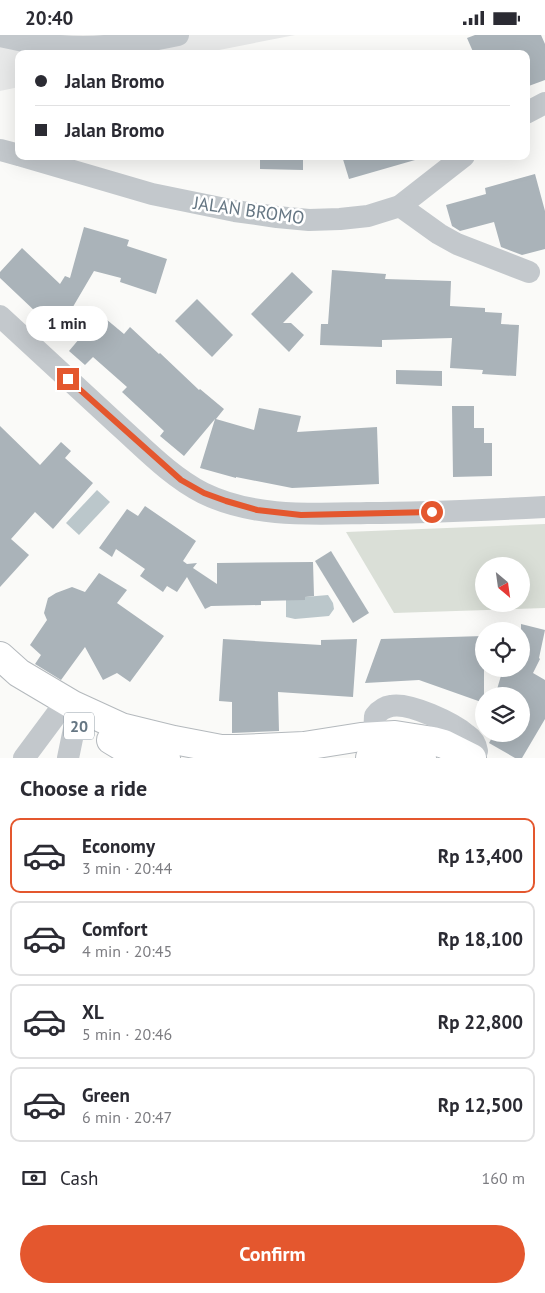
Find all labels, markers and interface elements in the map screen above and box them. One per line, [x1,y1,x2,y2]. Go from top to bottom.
text: 20:40 [25,6,73,30]
text: Jalan Bromo [65,69,165,93]
text: Jalan Bromo [65,118,165,142]
street label: JALAN BROMO [191,191,306,229]
callout: 1 min [27,307,109,341]
text: 1 min [47,313,87,333]
route end [57,368,79,390]
route start [421,501,443,523]
north arrow [475,557,530,613]
map controls [475,557,530,742]
button: locate [475,622,530,677]
button: layers [475,687,530,742]
road number: 20 [64,713,94,739]
text: Choose a ride [20,774,147,802]
icon: car [22,833,67,878]
text: Economy [82,834,155,858]
text: Rp 13,400 [438,844,523,868]
text: 3 min · 20:44 [82,858,172,878]
icon: car [22,916,67,961]
text: Comfort [82,917,148,941]
text: Rp 18,100 [438,927,523,951]
text: 4 min · 20:45 [82,941,172,961]
icon: car [22,999,67,1044]
text: XL [82,1000,104,1024]
text: Rp 22,800 [438,1010,523,1034]
text: 5 min · 20:46 [82,1024,172,1044]
icon: car [22,1082,67,1127]
text: Green [82,1083,130,1107]
text: Rp 12,500 [438,1093,523,1117]
text: 6 min · 20:47 [82,1107,172,1127]
icon: cash [20,1164,48,1192]
text: Cash [60,1166,98,1190]
text: 160 m [482,1168,525,1188]
button: Confirm [20,1225,525,1283]

